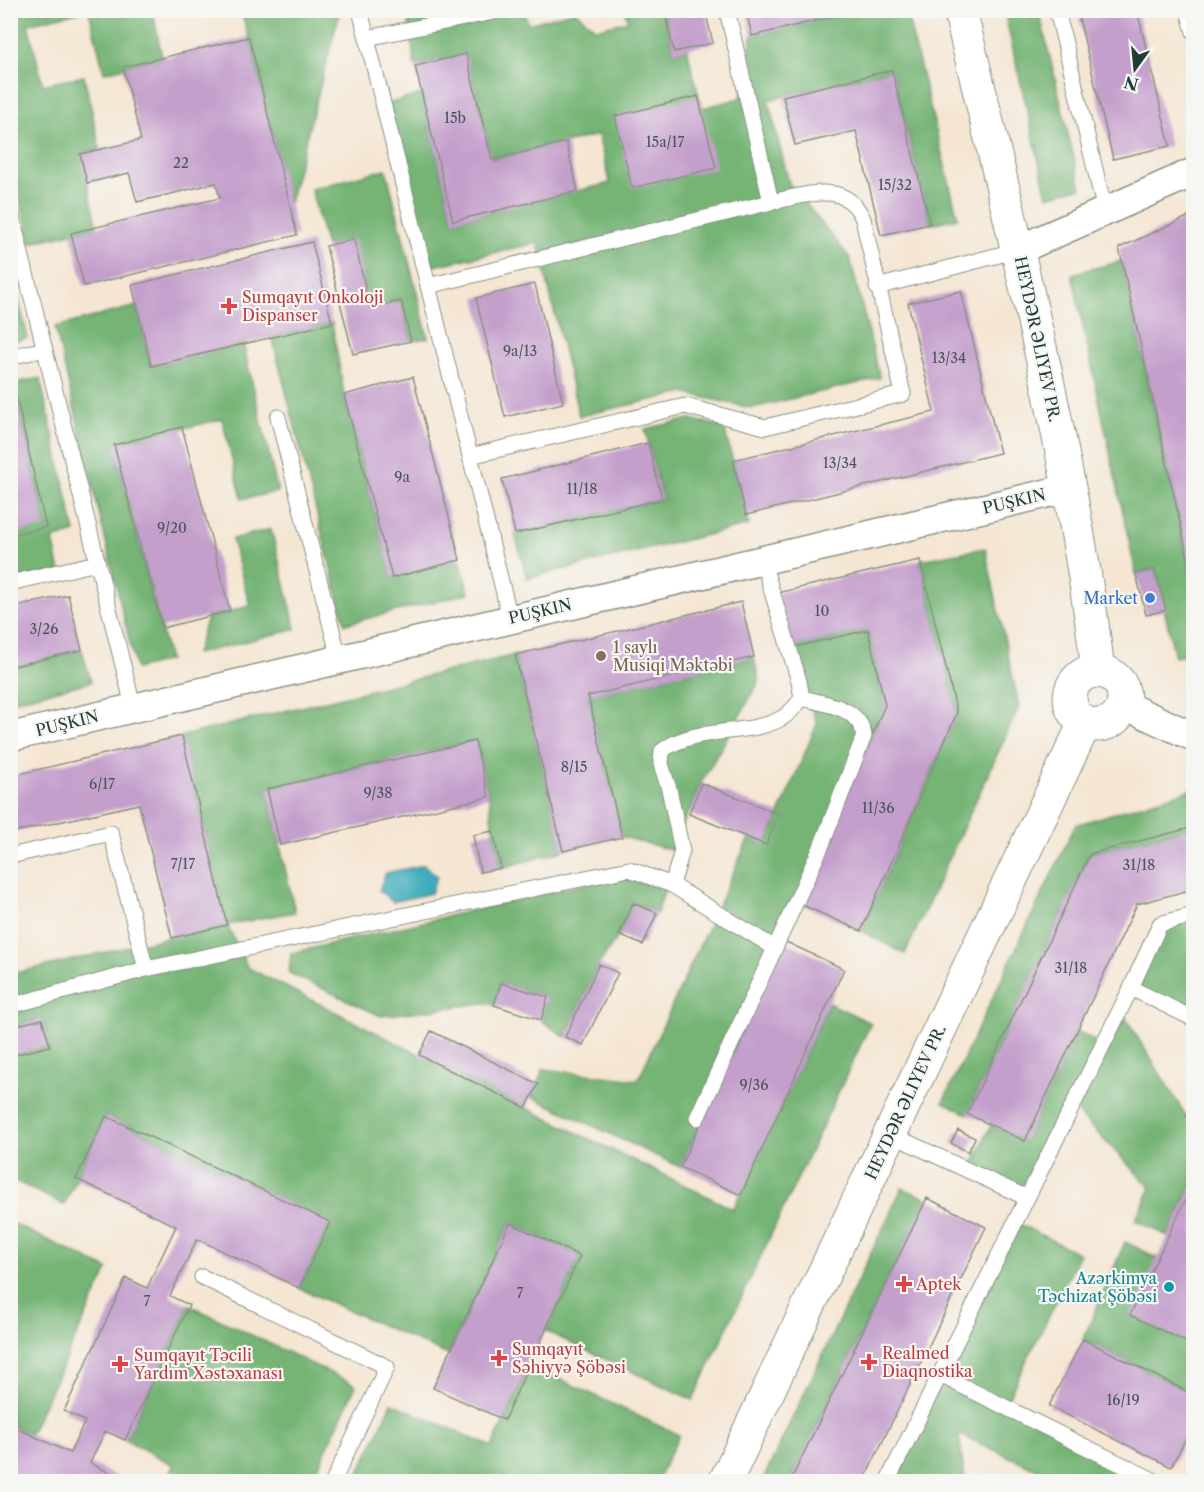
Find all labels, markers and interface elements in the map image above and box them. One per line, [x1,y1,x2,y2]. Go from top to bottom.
north arrow [1105,39,1165,99]
text: N [1122,72,1140,95]
house number: 15b [444,109,466,127]
house number: 15a/17 [646,133,684,151]
house number: 22 [173,154,189,172]
house number: 15/32 [878,176,912,194]
street label: HEYDƏR ƏLIYEV PR. [1011,254,1065,424]
place label: Sumqayıt Onkoloji Dispanser [242,287,384,325]
marker: Sumqayıt Onkoloji Dispanser [220,297,238,315]
house number: 9a/13 [503,342,537,360]
house number: 13/34 [932,349,966,367]
house number: 13/34 [823,454,857,472]
house number: 9a [394,468,410,486]
house number: 11/18 [566,480,598,498]
street label: PUŞKIN [981,484,1047,518]
house number: 9/20 [157,519,187,537]
place label: Market [1084,588,1138,608]
marker: Market [1143,591,1157,605]
street label: PUŞKIN [507,594,573,628]
house number: 10 [815,602,829,620]
house number: 3/26 [30,620,58,638]
place label: 1 saylı Musiqi Məktəbi [613,637,733,675]
marker: 1 saylı Musiqi Məktəbi [594,649,608,663]
street label: PUŞKIN [33,706,101,740]
house number: 8/15 [561,758,587,776]
house number: 6/17 [89,775,115,793]
house number: 9/38 [364,784,392,802]
house number: 11/36 [862,799,894,817]
house number: 7/17 [171,855,195,873]
house number: 31/18 [1123,856,1155,874]
house number: 31/18 [1055,959,1087,977]
street label: HEYDƏR ƏLIYEV PR. [860,1021,950,1183]
house number: 9/36 [740,1076,768,1094]
place label: Azərkimya Təchizat Şöbəsi [1038,1268,1158,1306]
place label: Aptek [915,1274,962,1294]
marker: Aptek [897,1277,911,1291]
marker: Azərkimya Təchizat Şöbəsi [1162,1280,1176,1294]
house number: 7 [517,1284,524,1302]
house number: 7 [144,1292,151,1310]
place label: Sumqayıt Səhiyyə Şöbəsi [512,1339,626,1377]
place label: Realmed Diaqnostika [882,1343,973,1381]
place label: Sumqayıt Təcili Yardım Xəstəxanası [133,1345,283,1383]
marker: Sumqayıt Səhiyyə Şöbəsi [490,1349,508,1367]
marker: Realmed Diaqnostika [860,1353,878,1371]
marker: Sumqayıt Təcili Yardım Xəstəxanası [111,1355,129,1373]
house number: 16/19 [1106,1391,1140,1409]

